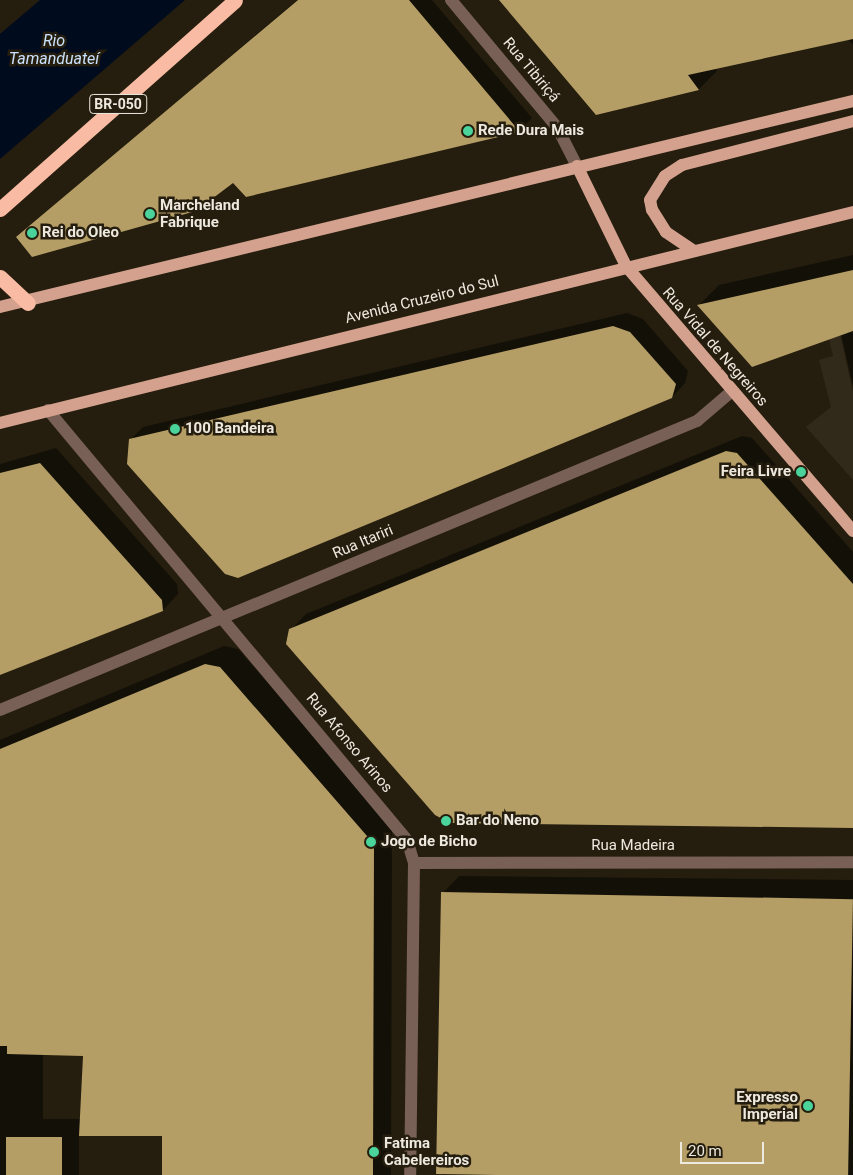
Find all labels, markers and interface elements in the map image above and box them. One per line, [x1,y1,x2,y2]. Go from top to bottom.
water label: Rio Tamanduateí [9,31,99,69]
street label: Rua Tibiriçá [499,34,563,106]
road number: BR-050 [88,92,148,116]
place label: Rede Dura Mais [478,122,584,140]
marker: Rede Dura Mais [462,125,474,137]
place label: Marcheland Fabrique [160,196,240,231]
marker: Marcheland Fabrique [144,208,156,220]
place label: Rei do Oleo [42,224,119,242]
marker: Rei do Oleo [26,227,38,239]
street label: Avenida Cruzeiro do Sul [343,272,501,328]
street label: Rua Vidal de Negreiros [658,284,772,410]
place label: 100 Bandeira [185,420,274,438]
marker: 100 Bandeira [169,423,181,435]
place label: Feira Livre [721,463,791,481]
marker: Feira Livre [795,466,807,478]
street label: Rua Itariri [330,521,396,563]
street label: Rua Afonso Arinos [302,690,396,796]
place label: Bar do Neno [456,812,539,830]
marker: Bar do Neno [440,815,452,827]
place label: Jogo de Bicho [381,833,477,851]
marker: Jogo de Bicho [365,836,377,848]
street label: Rua Madeira [591,837,675,855]
place label: Expresso Imperial [736,1088,798,1123]
marker: Expresso Imperial [802,1100,814,1112]
scale bar [683,1132,767,1164]
place label: Fatima Cabelereiros [384,1134,469,1169]
text: 20 m [688,1142,722,1160]
marker: Fatima Cabelereiros [368,1146,380,1158]

